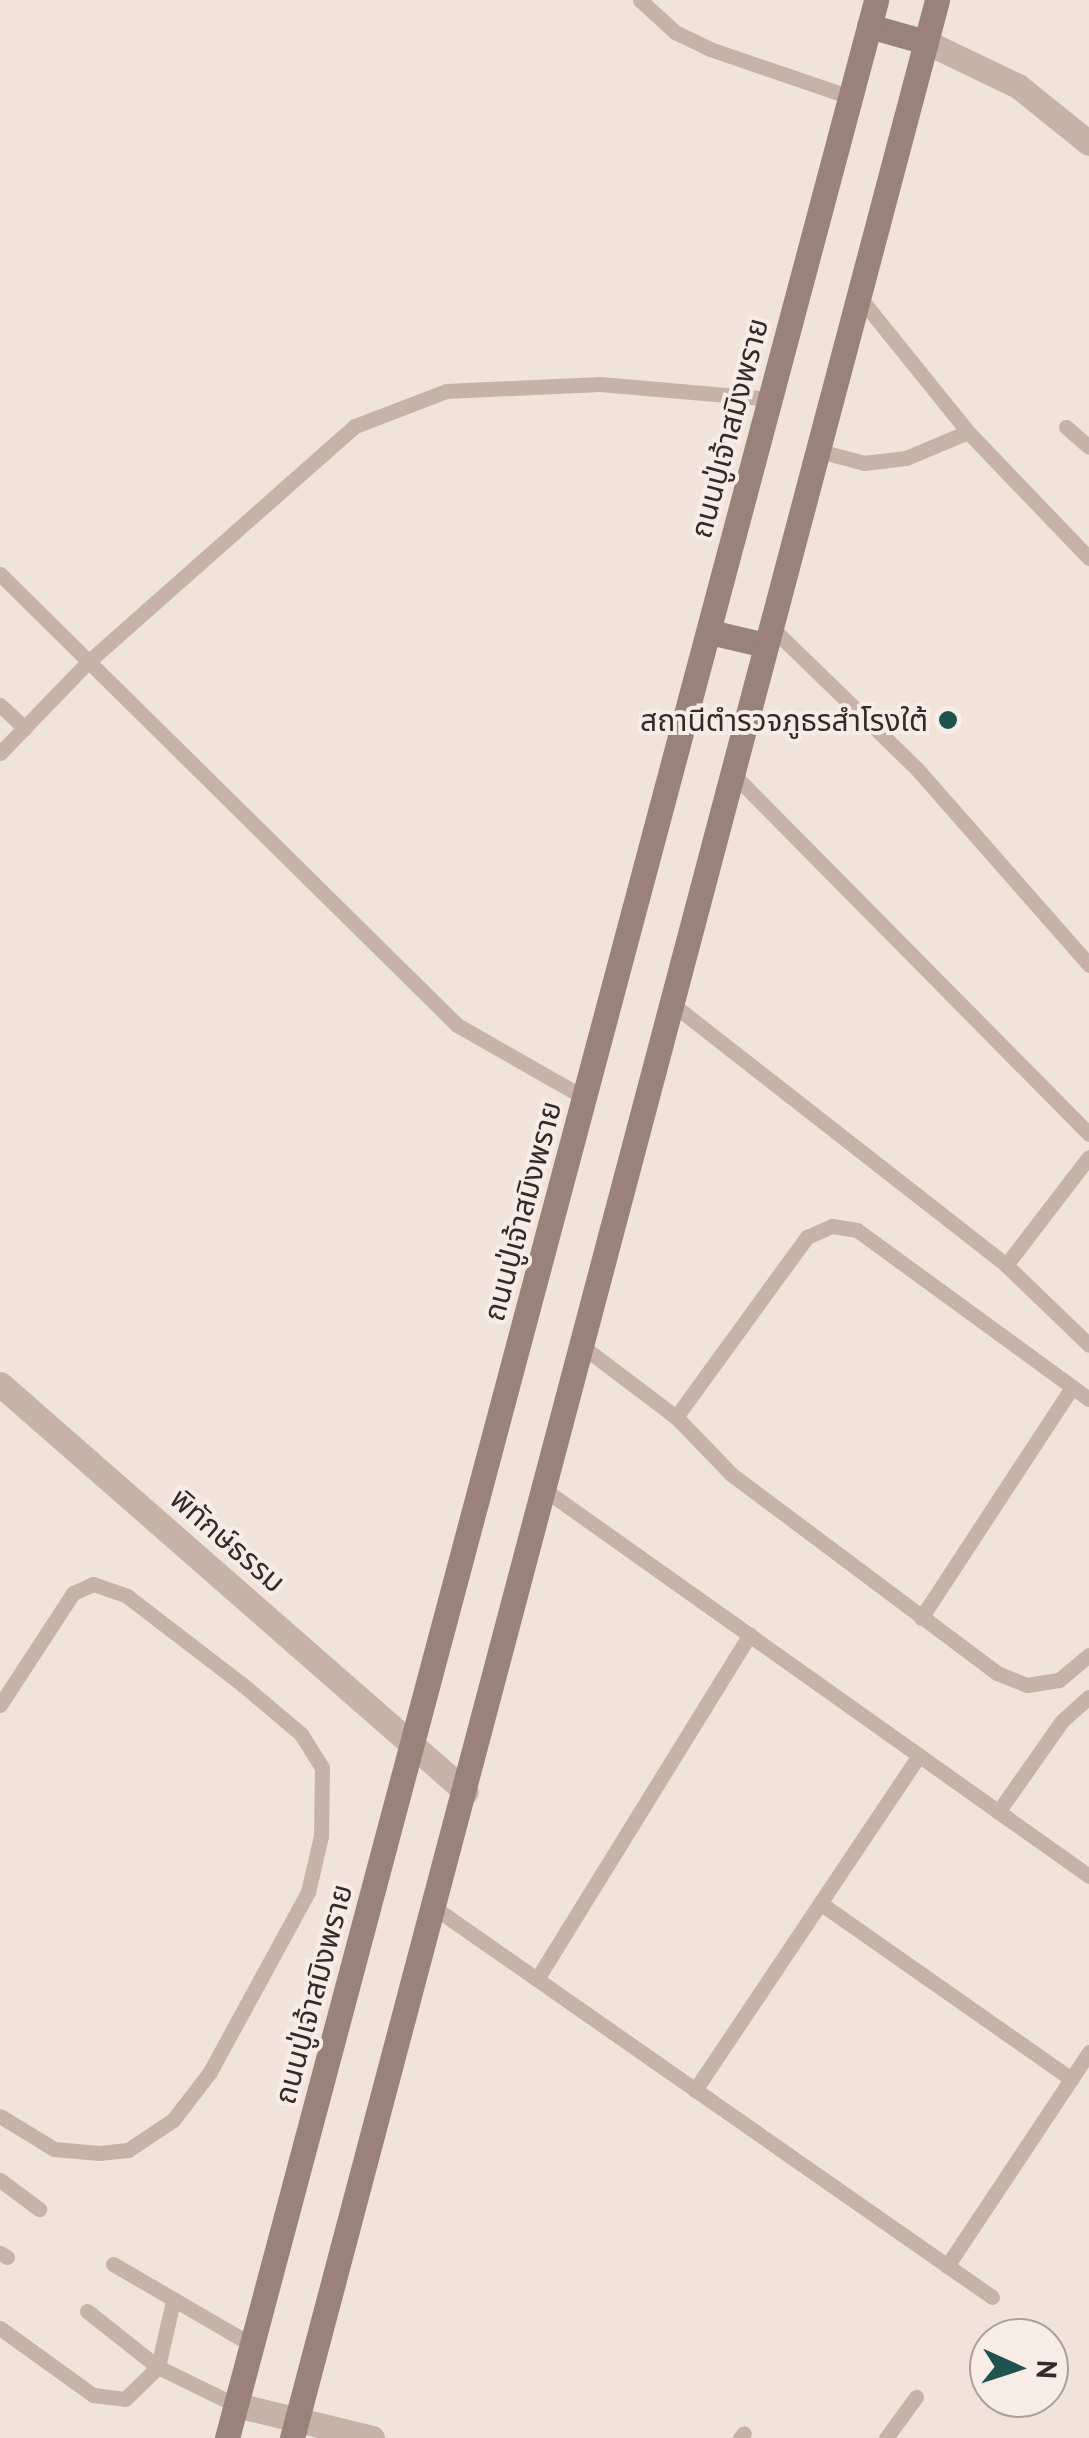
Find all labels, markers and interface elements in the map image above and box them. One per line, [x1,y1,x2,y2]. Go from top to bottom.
street label: ถนนปู่เจ้าสมิงพราย [682,314,776,542]
place label: สถานีตำรวจภูธรสำโรงใต้ [640,702,928,738]
marker: สถานีตำรวจภูธรสำโรงใต้ [937,709,959,731]
street label: ถนนปู่เจ้าสมิงพราย [475,1097,569,1325]
street label: พิทักษ์ธรรม [163,1480,293,1600]
street label: ถนนปู่เจ้าสมิงพราย [266,1880,360,2108]
north arrow [969,2318,1069,2418]
text: N [1029,2359,1066,2380]

